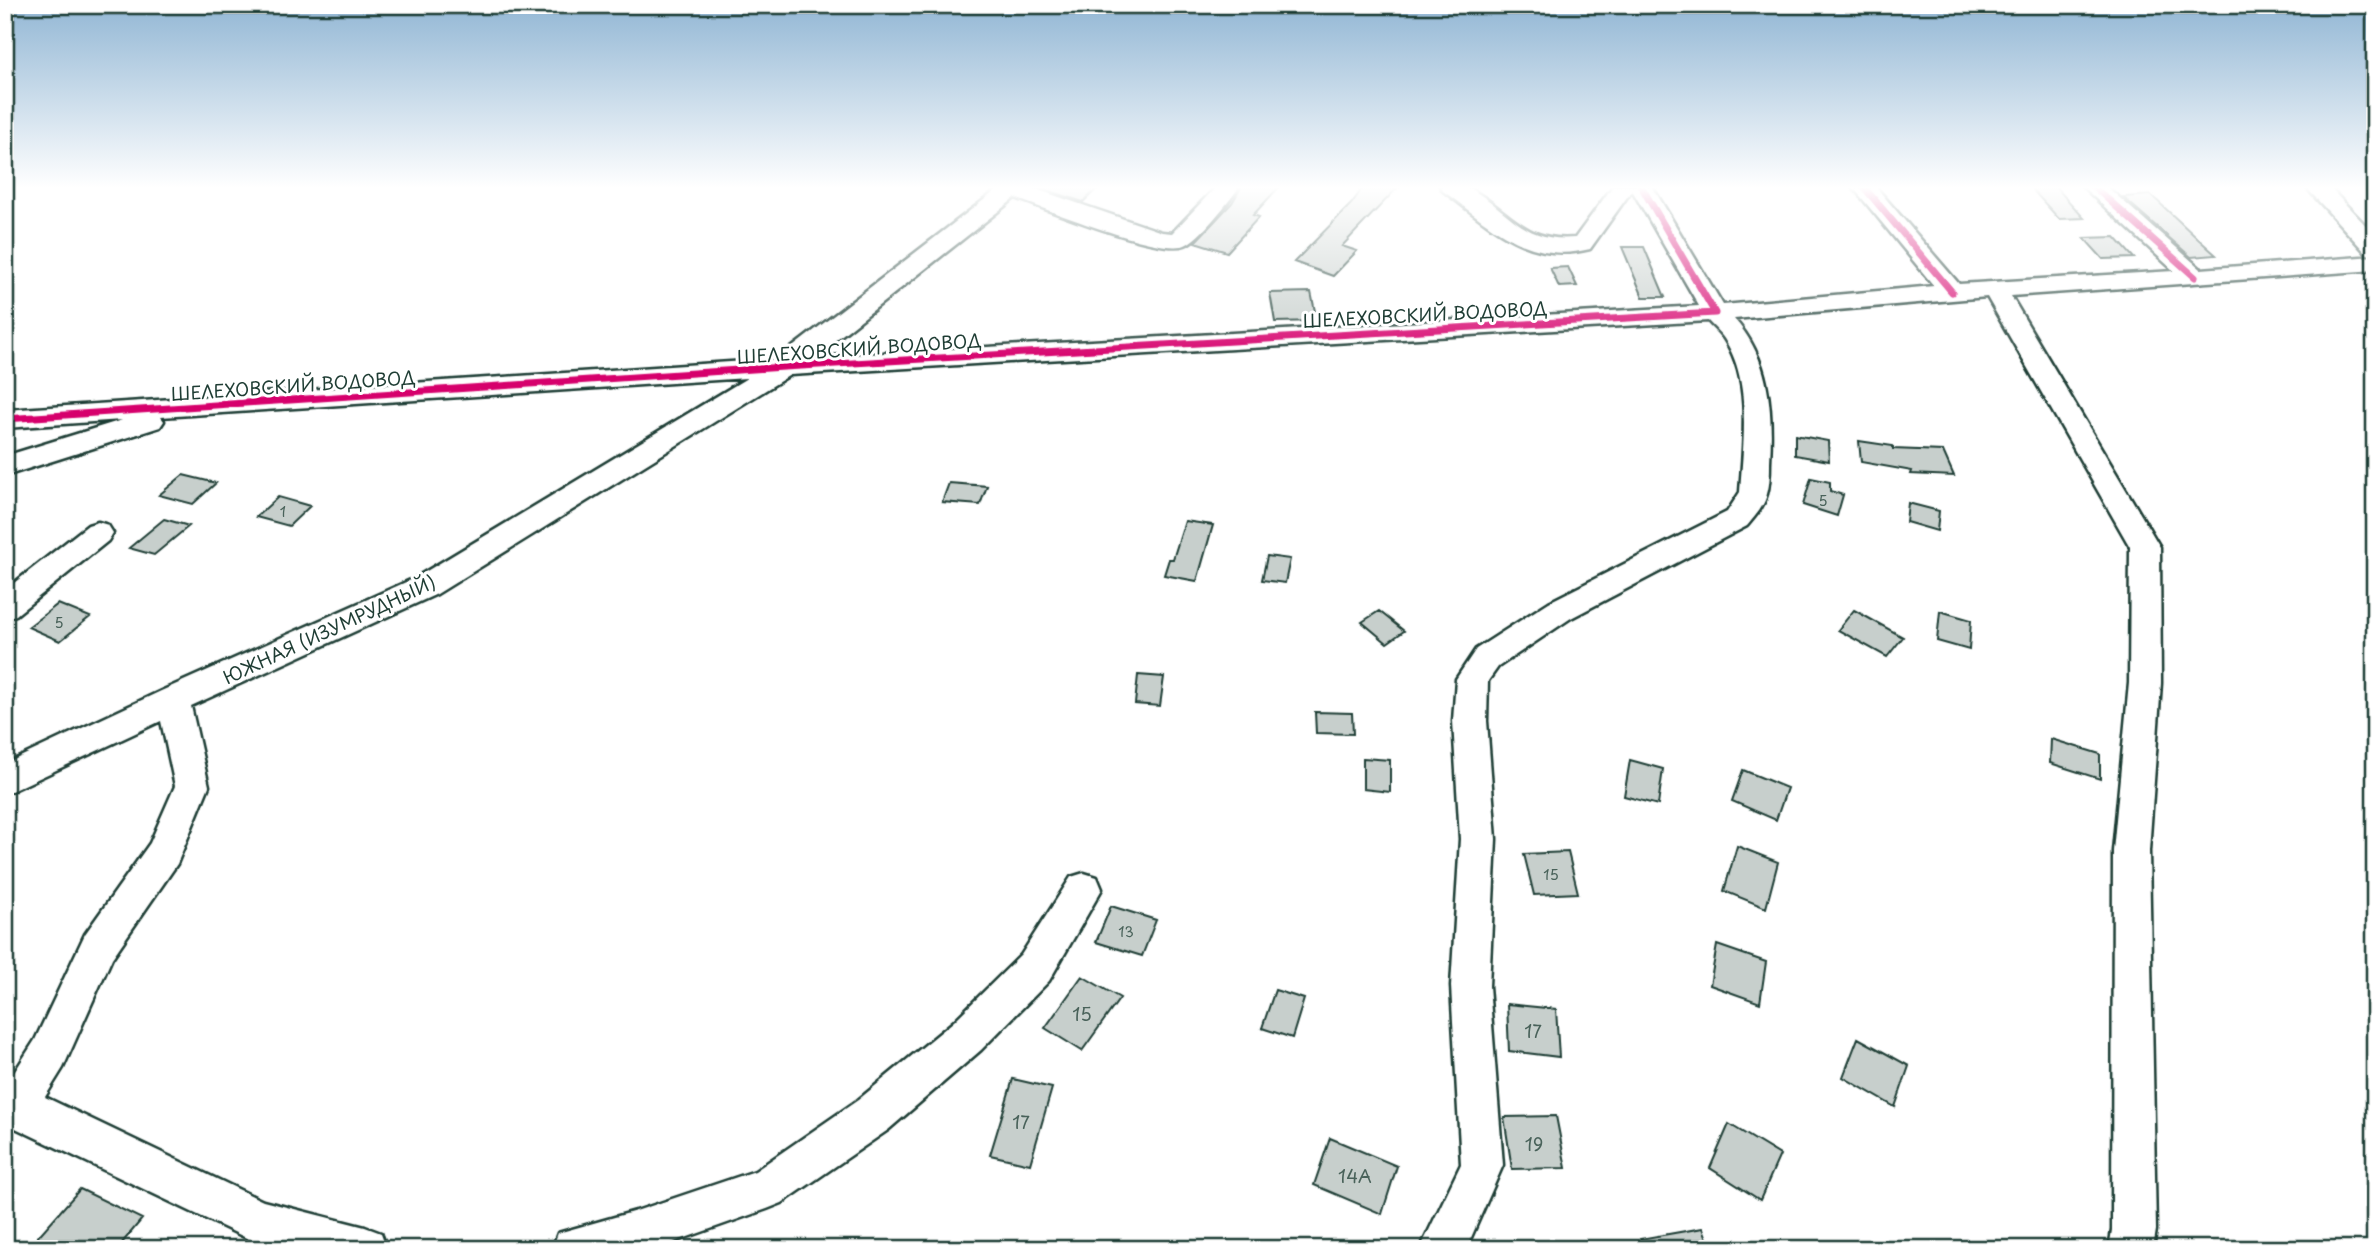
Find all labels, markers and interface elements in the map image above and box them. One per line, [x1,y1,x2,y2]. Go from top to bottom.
street label: ШЕЛЕХОВСКИЙ ВОДОВОД [1302,294,1548,334]
street label: ШЕЛЕХОВСКИЙ ВОДОВОД [736,326,982,370]
street label: ШЕЛЕХОВСКИЙ ВОДОВОД [170,363,416,407]
house number: 5 [1818,490,1828,511]
house number: 1 [280,501,286,522]
street label: ЮЖНАЯ (ИЗУМРУДНЫЙ) [218,568,440,690]
house number: 5 [54,612,64,633]
house number: 15 [1543,864,1559,885]
house number: 13 [1118,921,1134,942]
house number: 15 [1072,1000,1092,1027]
house number: 17 [1524,1017,1542,1044]
house number: 17 [1012,1108,1030,1135]
house number: 19 [1525,1130,1543,1157]
house number: 14А [1338,1162,1372,1189]

